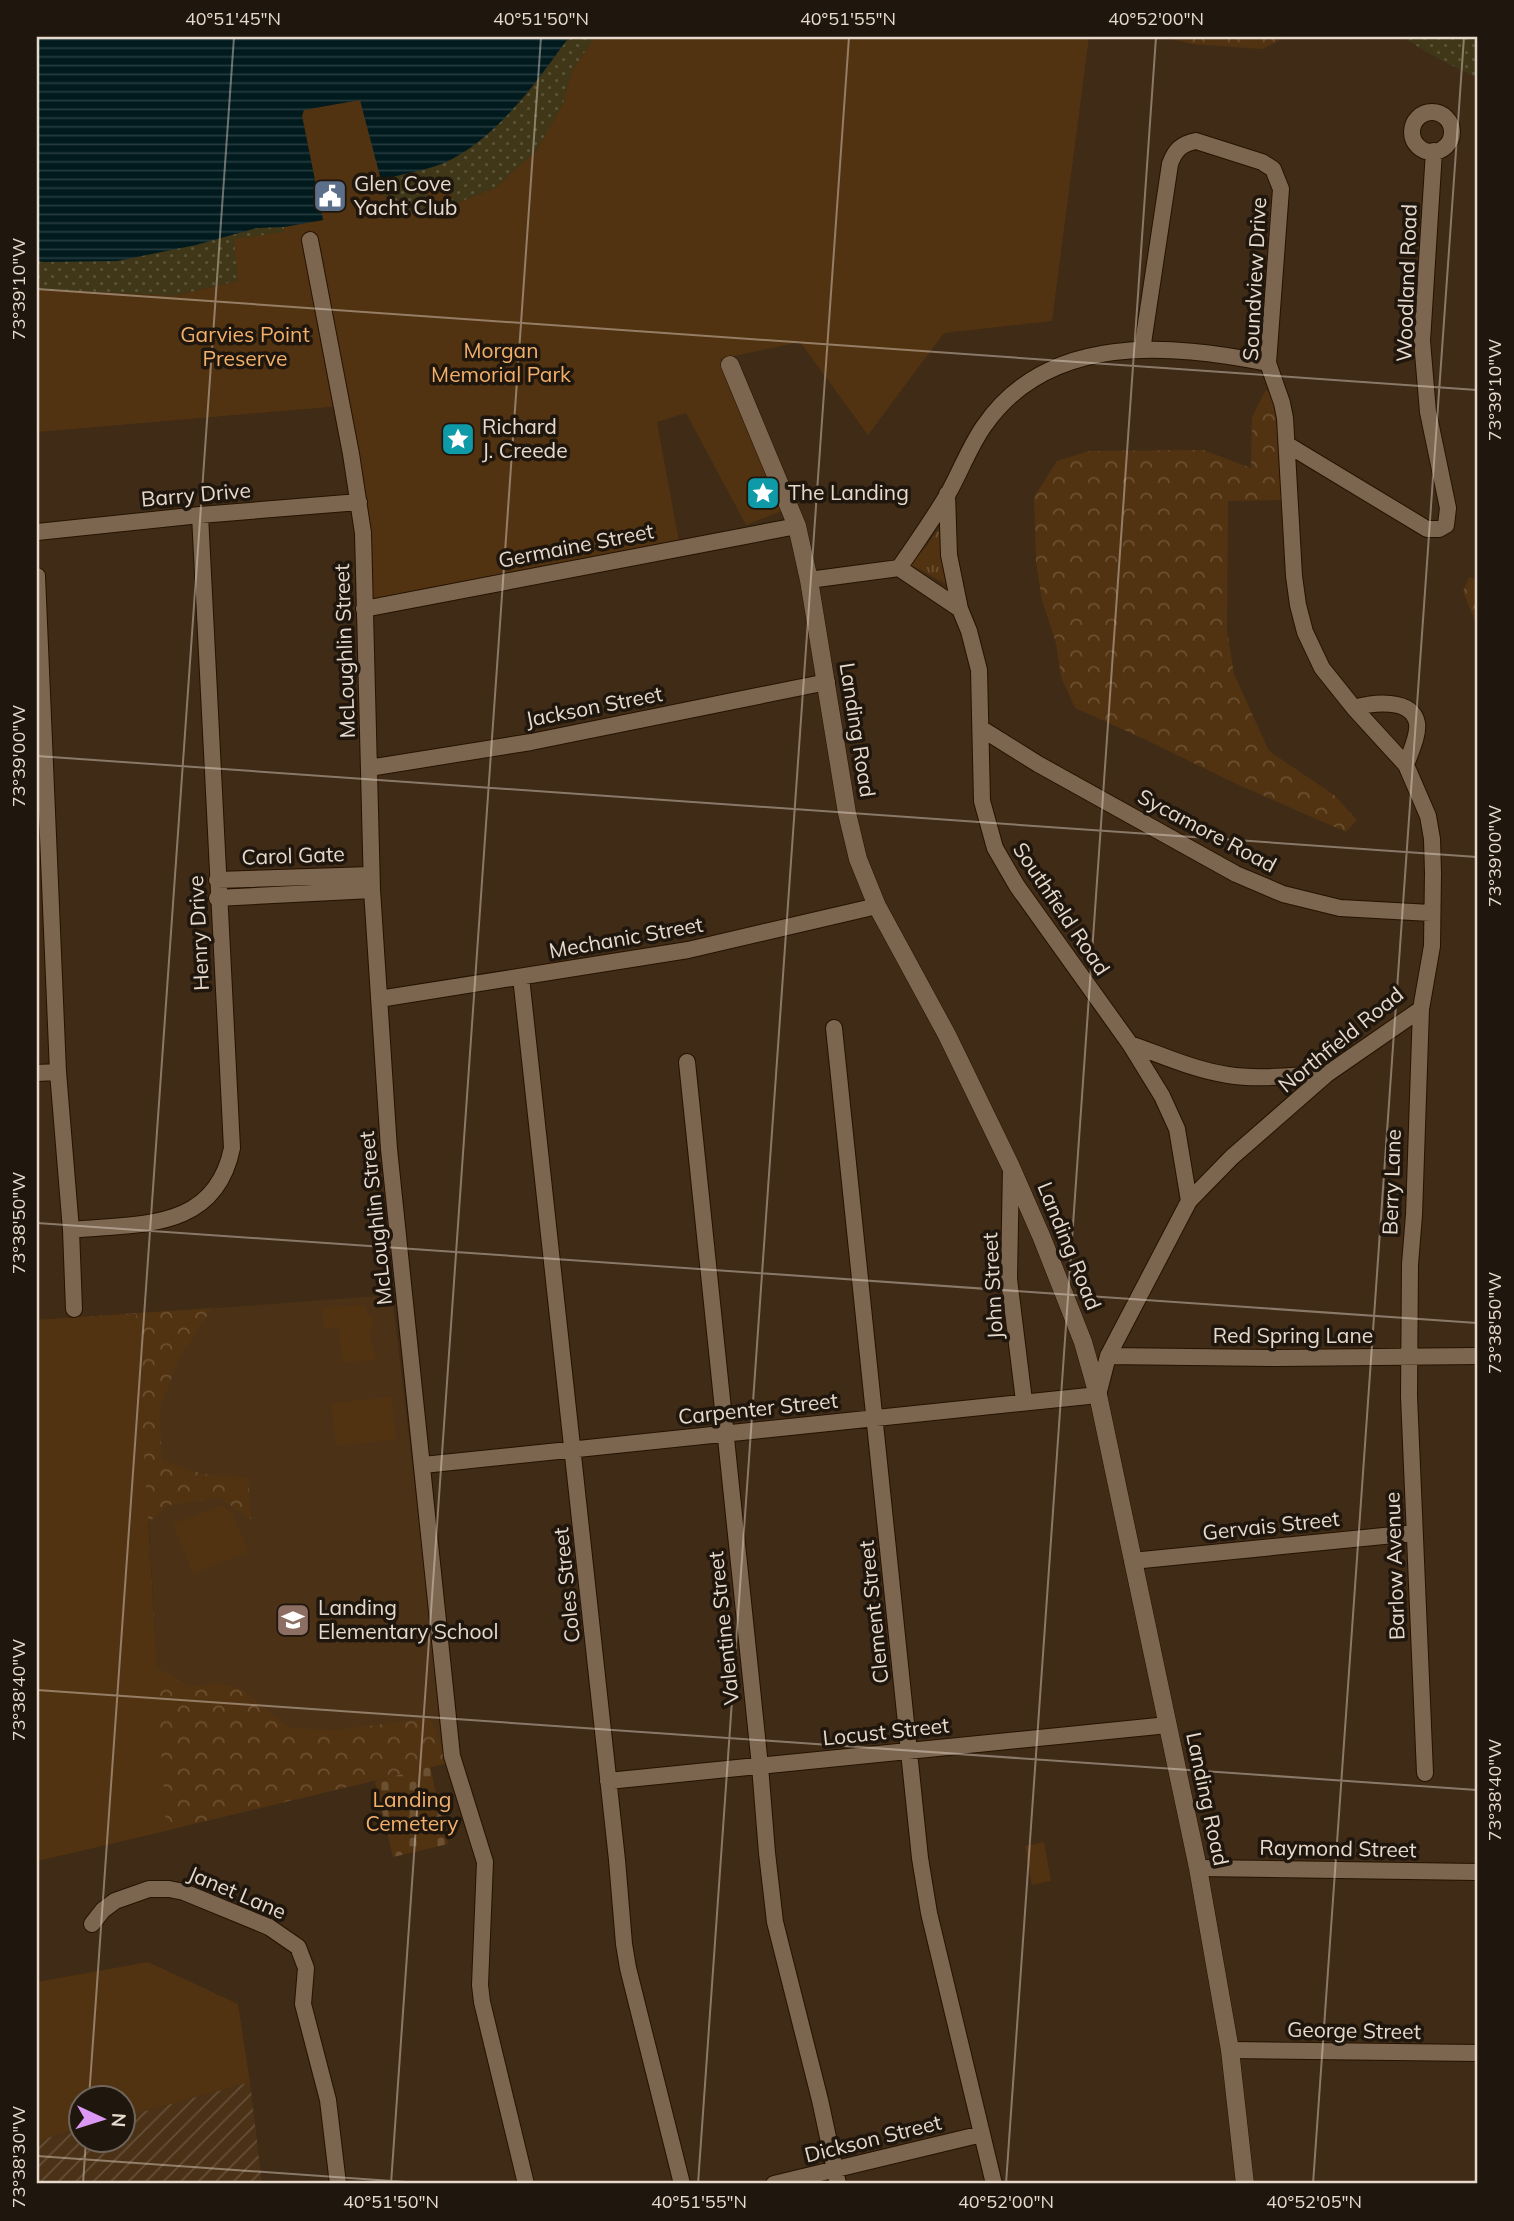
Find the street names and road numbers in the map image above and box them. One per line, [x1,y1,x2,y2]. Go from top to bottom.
street label: Soundview Drive [1237,196,1271,362]
street label: Woodland Road [1390,203,1422,362]
street label: Barry Drive [140,476,252,512]
street label: Germaine Street [496,517,656,573]
street label: McLoughlin Street [328,563,360,739]
street label: Landing Road [835,661,881,799]
street label: Jackson Street [523,680,664,732]
street label: Sycamore Road [1134,783,1281,878]
street label: Southfield Road [1008,837,1116,980]
street label: Carol Gate [241,840,345,870]
street label: Henry Drive [182,875,214,991]
street label: Mechanic Street [547,911,705,963]
street label: Northfield Road [1273,981,1408,1098]
street label: Berry Lane [1376,1129,1406,1235]
street label: McLoughlin Street [353,1130,397,1306]
street label: Landing Road [1032,1178,1107,1313]
street label: John Street [976,1232,1008,1340]
street label: Red Spring Lane [1213,1322,1373,1348]
street label: Carpenter Street [677,1387,839,1429]
street label: Barlow Avenue [1378,1492,1410,1641]
street label: Gervais Street [1201,1505,1341,1545]
street label: Coles Street [547,1526,585,1644]
street label: Clement Street [853,1539,893,1685]
street label: Valentine Street [702,1550,744,1706]
street label: Locust Street [821,1711,950,1751]
street label: Landing Road [1181,1730,1235,1868]
street label: Raymond Street [1259,1834,1417,1862]
street label: Janet Lane [185,1860,290,1924]
street label: George Street [1287,2016,1421,2044]
street label: Dickson Street [802,2108,944,2168]

